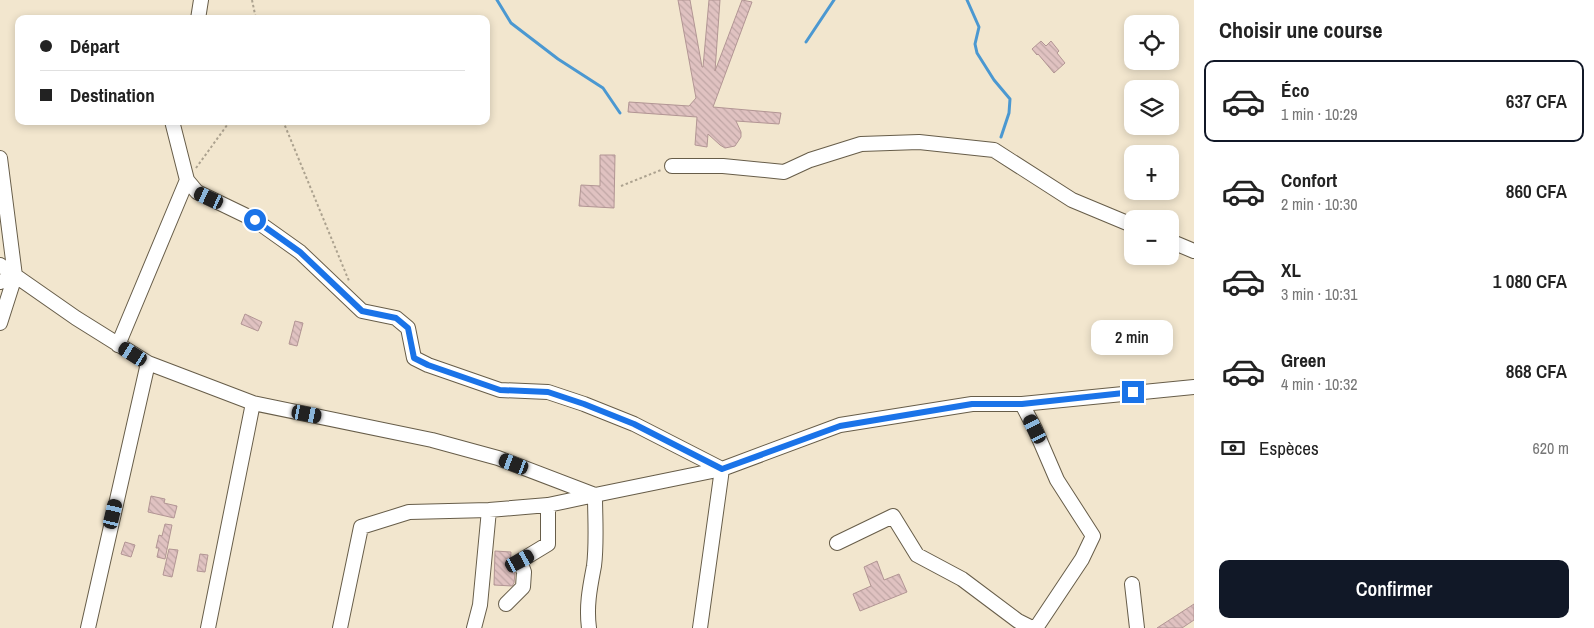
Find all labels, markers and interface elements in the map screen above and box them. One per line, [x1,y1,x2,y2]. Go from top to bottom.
map controls [1124,15,1179,265]
button: locate [1124,15,1179,70]
text: Choisir une course [1219,15,1382,45]
text: Départ [70,33,119,59]
text: Éco [1281,77,1310,103]
icon: car [1221,79,1266,124]
button: layers [1124,80,1179,135]
text: Destination [70,82,155,108]
text: 637 CFA [1506,88,1567,114]
text: 1 min · 10:29 [1281,103,1358,125]
button: + [1124,145,1179,200]
text: Confort [1281,167,1337,193]
icon: car [1221,169,1266,214]
text: 860 CFA [1506,178,1567,204]
car [192,185,225,211]
text: 2 min · 10:30 [1281,193,1358,215]
route start [244,209,266,231]
button: − [1124,210,1179,265]
text: XL [1281,257,1301,283]
icon: car [1221,259,1266,304]
text: 1 080 CFA [1493,268,1567,294]
text: 3 min · 10:31 [1281,283,1358,305]
callout: 2 min [1092,320,1174,354]
text: 2 min [1115,326,1149,348]
car [116,340,149,368]
text: Green [1281,347,1326,373]
icon: car [1221,349,1266,394]
text: 868 CFA [1506,358,1567,384]
text: 4 min · 10:32 [1281,373,1358,395]
route end [1122,381,1144,403]
car [290,404,323,424]
car [1021,412,1048,446]
icon: cash [1219,434,1247,462]
text: Espèces [1259,435,1319,461]
text: 620 m [1533,437,1569,459]
car [497,452,530,476]
car [102,498,123,530]
car [503,547,536,575]
button: Confirmer [1219,560,1569,618]

